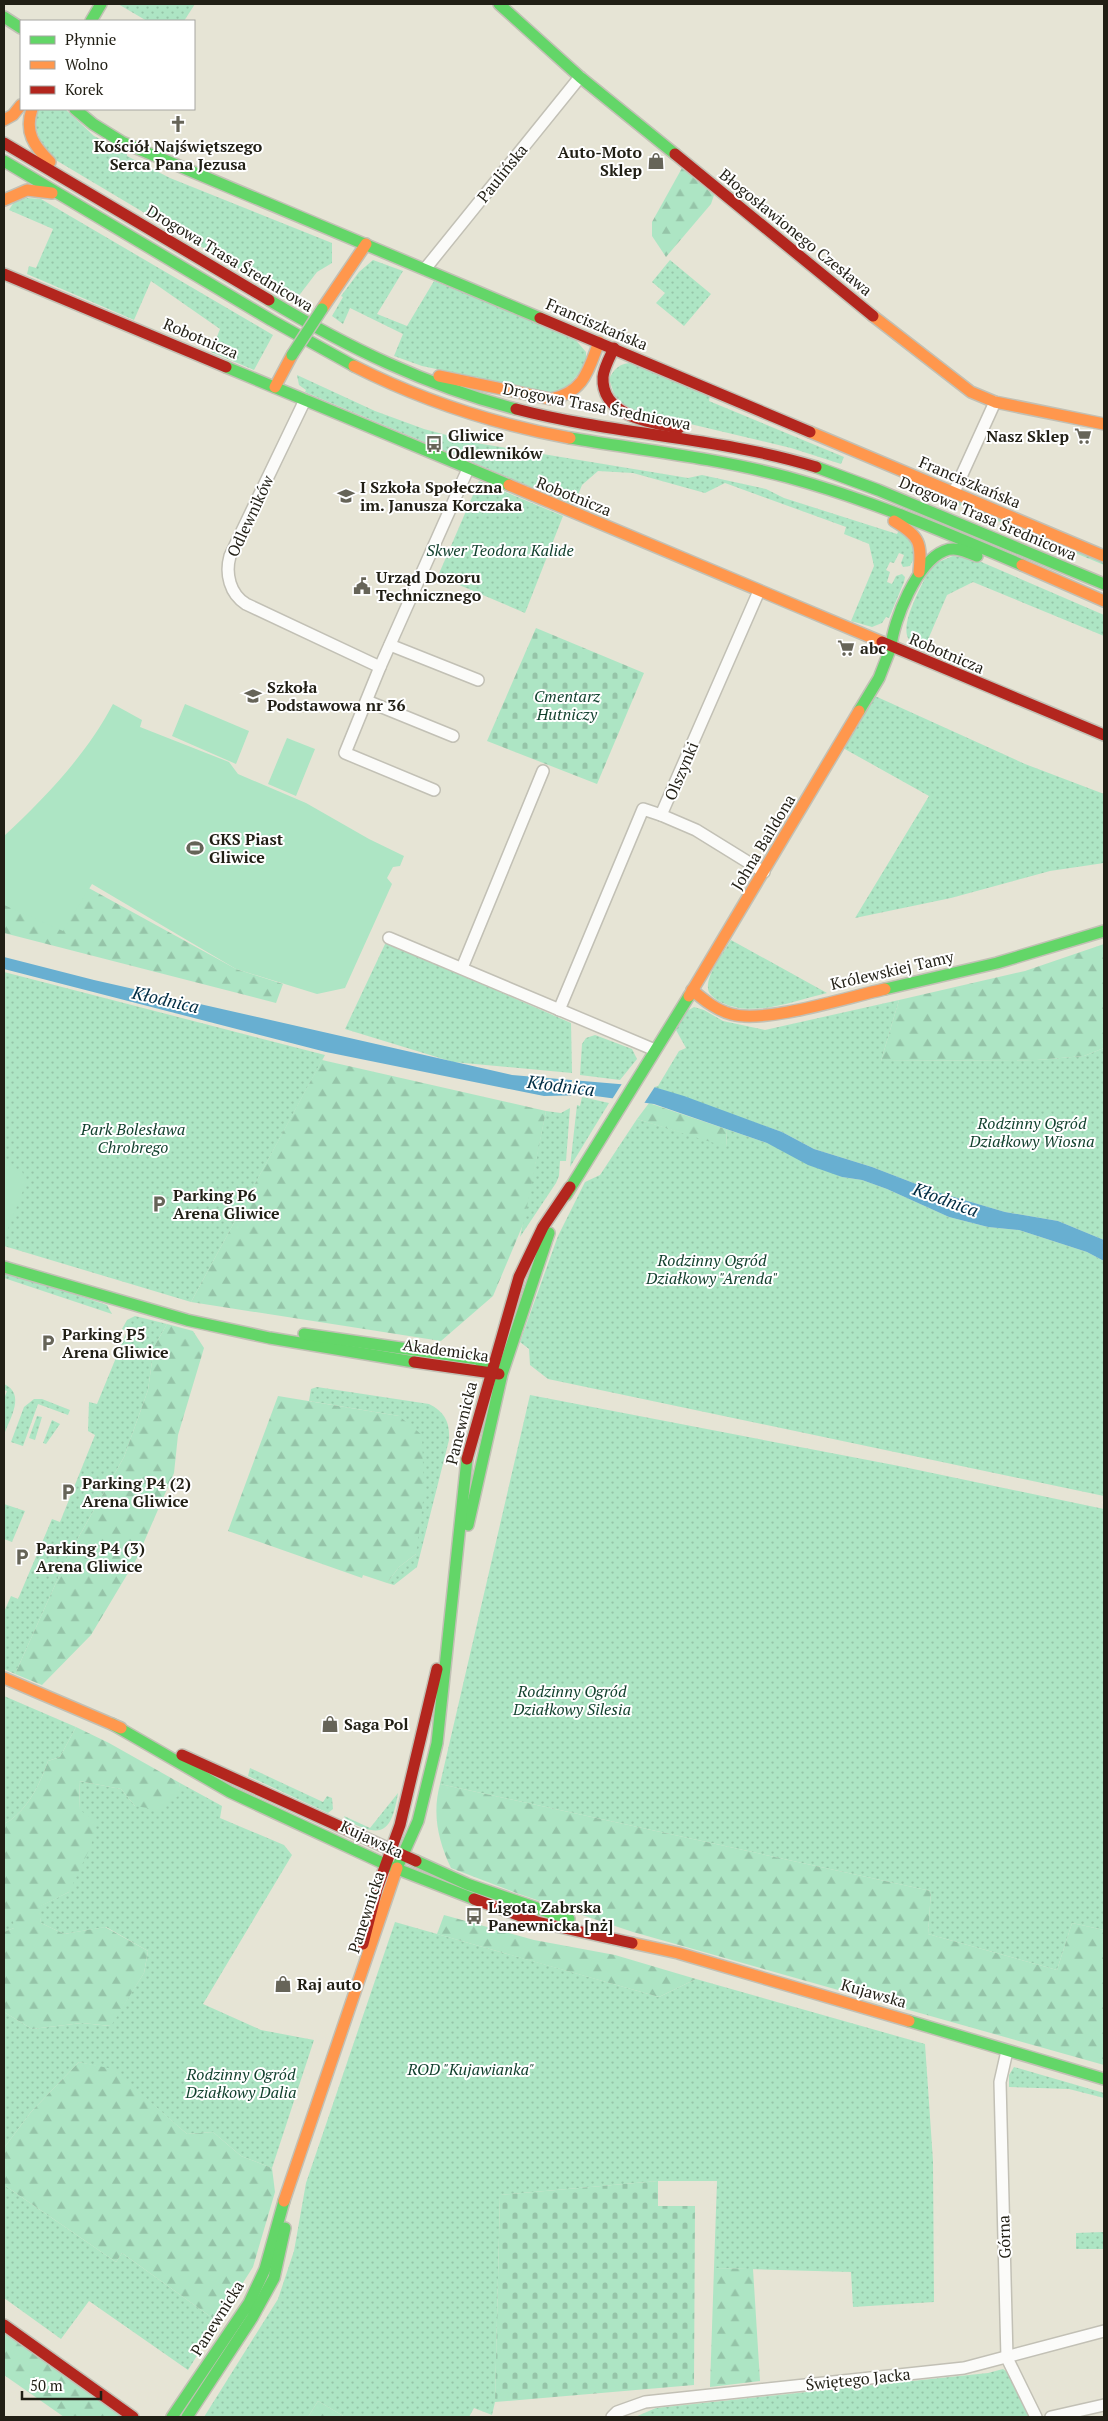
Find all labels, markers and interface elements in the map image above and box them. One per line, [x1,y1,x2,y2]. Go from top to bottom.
legend [20,20,195,110]
text: Płynnie [65,29,116,49]
text: Wolno [65,54,108,74]
text: Korek [65,79,104,99]
church icon: Kościół Najświętszego Serca Pana Jezusa [168,114,188,134]
place label: Kościół Najświętszego Serca Pana Jezusa [94,135,263,175]
street label: Paulińska [472,139,532,207]
place label: Auto-Moto Sklep [558,141,642,181]
shop icon: Auto-Moto Sklep [646,151,666,171]
street label: Błogosławionego Czesława [715,163,877,301]
street label: Drogowa Trasa Średnicowa [142,199,318,317]
street label: Franciszkańska [543,293,651,355]
street label: Robotnicza [160,312,242,364]
street label: Drogowa Trasa Średnicowa [501,377,693,435]
place label: Gliwice Odlewników [448,424,543,464]
place label: Nasz Sklep [986,425,1069,447]
supermarket icon: Nasz Sklep [1073,426,1093,446]
bus stop icon: Gliwice Odlewników [424,434,444,454]
street label: Franciszkańska [916,451,1024,513]
street label: Odlewników [221,471,279,560]
street label: Robotnicza [533,471,615,521]
street label: Drogowa Trasa Średnicowa [896,471,1080,565]
place label: I Szkoła Społeczna im. Janusza Korczaka [360,476,522,516]
school or university icon: I Szkoła Społeczna im. Janusza Korczaka [336,486,356,506]
park label: Skwer Teodora Kalide [426,539,574,561]
place label: Urząd Dozoru Technicznego [376,566,482,606]
public building icon: Urząd Dozoru Technicznego [352,576,372,596]
street label: Robotnicza [906,627,988,679]
place label: abc [860,637,886,659]
supermarket icon: abc [836,638,856,658]
place label: Szkoła Podstawowa nr 36 [267,676,405,716]
park label: Cmentarz Hutniczy [534,685,601,725]
school or university icon: Szkoła Podstawowa nr 36 [243,686,263,706]
street label: Olszynki [659,738,703,804]
street label: Johna Baildona [726,790,800,894]
place label: GKS Piast Gliwice [209,828,284,868]
sports icon: GKS Piast Gliwice [185,838,205,858]
street label: Królewskiej Tamy [828,945,957,995]
water label: Kłodnica [129,979,202,1018]
water label: Kłodnica [525,1069,596,1101]
park label: Rodzinny Ogród Działkowy Wiosna [968,1112,1095,1152]
park label: Park Bolesława Chrobrego [80,1118,185,1158]
water label: Kłodnica [909,1176,982,1222]
place label: Parking P6 Arena Gliwice [173,1184,280,1224]
parking icon: Parking P6 Arena Gliwice [149,1194,169,1214]
park label: Rodzinny Ogród Działkowy "Arenda" [645,1249,778,1289]
place label: Parking P5 Arena Gliwice [62,1323,169,1363]
parking icon: Parking P5 Arena Gliwice [38,1333,58,1353]
street label: Akademicka [402,1333,490,1367]
street label: Panewnicka [440,1379,482,1467]
place label: Parking P4 (2) Arena Gliwice [82,1472,191,1512]
parking icon: Parking P4 (2) Arena Gliwice [58,1482,78,1502]
place label: Parking P4 (3) Arena Gliwice [36,1537,145,1577]
parking icon: Parking P4 (3) Arena Gliwice [12,1547,32,1567]
park label: Rodzinny Ogród Działkowy Silesia [512,1680,631,1720]
place label: Saga Pol [344,1713,409,1735]
shop icon: Saga Pol [320,1714,340,1734]
street label: Kujawska [337,1815,407,1863]
street label: Panewnicka [342,1868,390,1956]
place label: Ligota Zabrska Panewnicka [nż] [488,1896,613,1936]
bus stop icon: Ligota Zabrska Panewnicka [nż] [464,1906,484,1926]
place label: Raj auto [297,1973,362,1995]
street label: Kujawska [839,1973,909,2013]
shop icon: Raj auto [273,1974,293,1994]
park label: ROD "Kujawianka" [406,2058,535,2080]
park label: Rodzinny Ogród Działkowy Dalia [184,2063,297,2103]
street label: Górna [992,2215,1016,2259]
street label: Panewnicka [185,2276,249,2360]
street label: Świętego Jacka [804,2363,912,2395]
scale bar [22,2368,101,2400]
text: 50 m [30,2375,63,2395]

